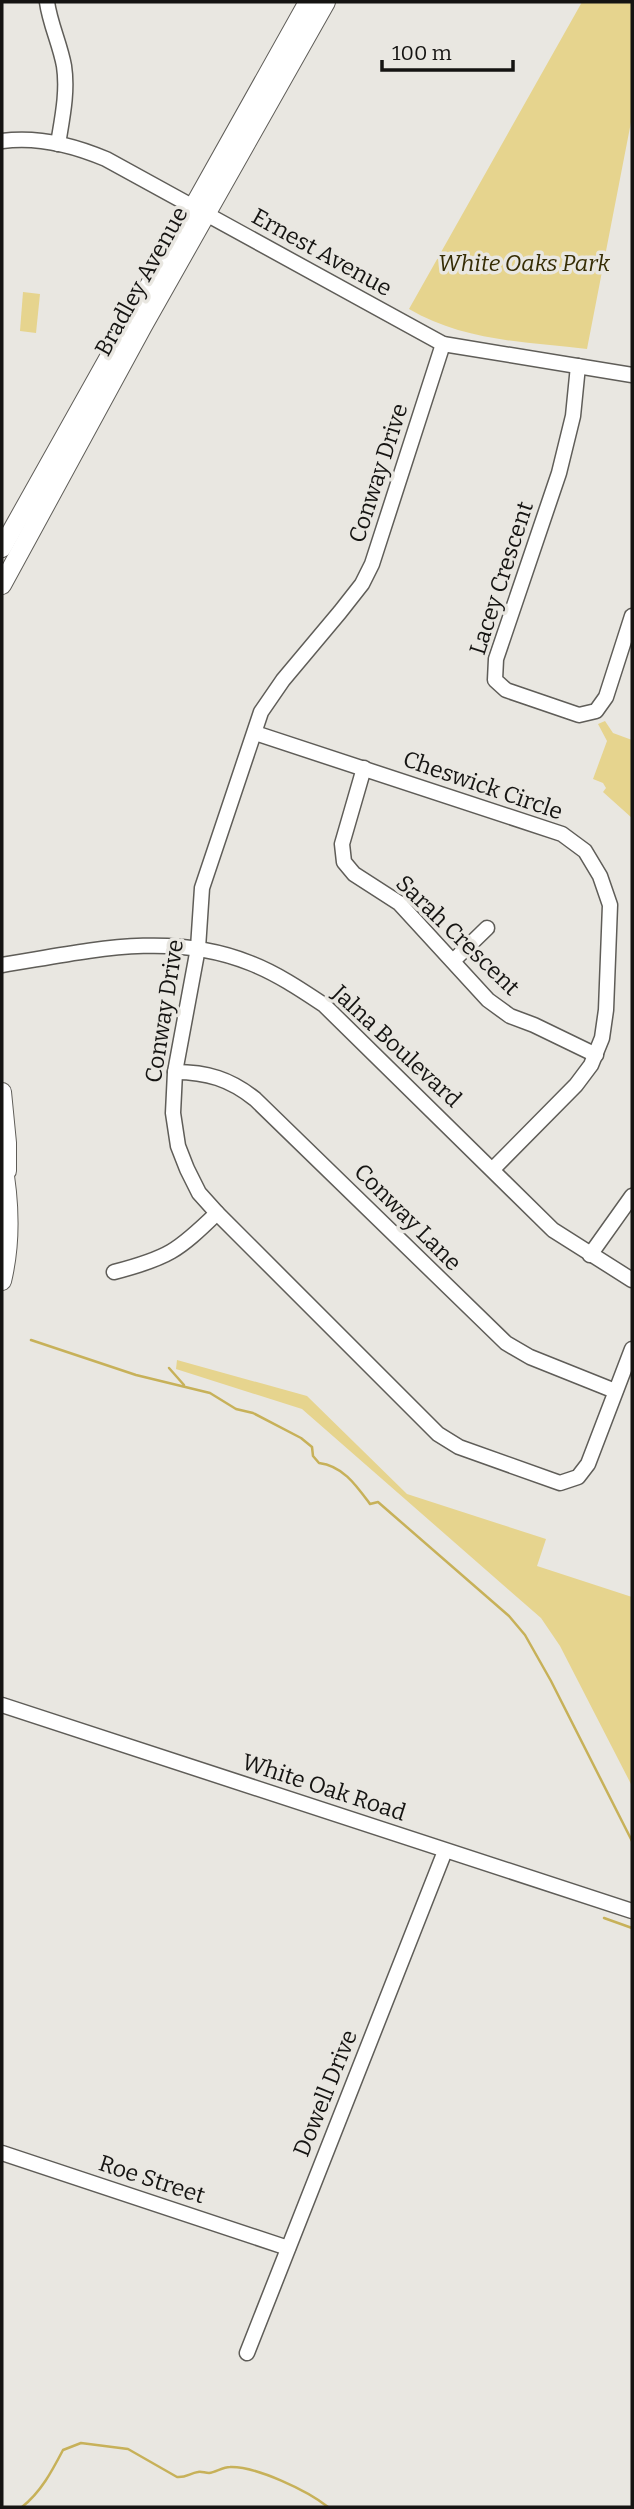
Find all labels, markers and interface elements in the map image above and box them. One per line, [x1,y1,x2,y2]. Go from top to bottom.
scale bar [382,28,513,72]
text: 100 m [392,40,452,66]
street label: Bradley Avenue [88,201,194,361]
street label: Ernest Avenue [247,202,397,302]
park label: White Oaks Park [438,249,610,277]
street label: Conway Drive [342,400,414,546]
street label: Lacey Crescent [463,498,539,658]
street label: Cheswick Circle [399,745,567,825]
street label: Sarah Crescent [390,869,526,1001]
street label: Conway Drive [139,937,189,1085]
street label: Jalna Boulevard [326,978,468,1113]
street label: Conway Lane [349,1158,467,1276]
street label: White Oak Road [239,1747,410,1827]
street label: Dowell Drive [287,2026,363,2160]
street label: Roe Street [95,2149,209,2209]

